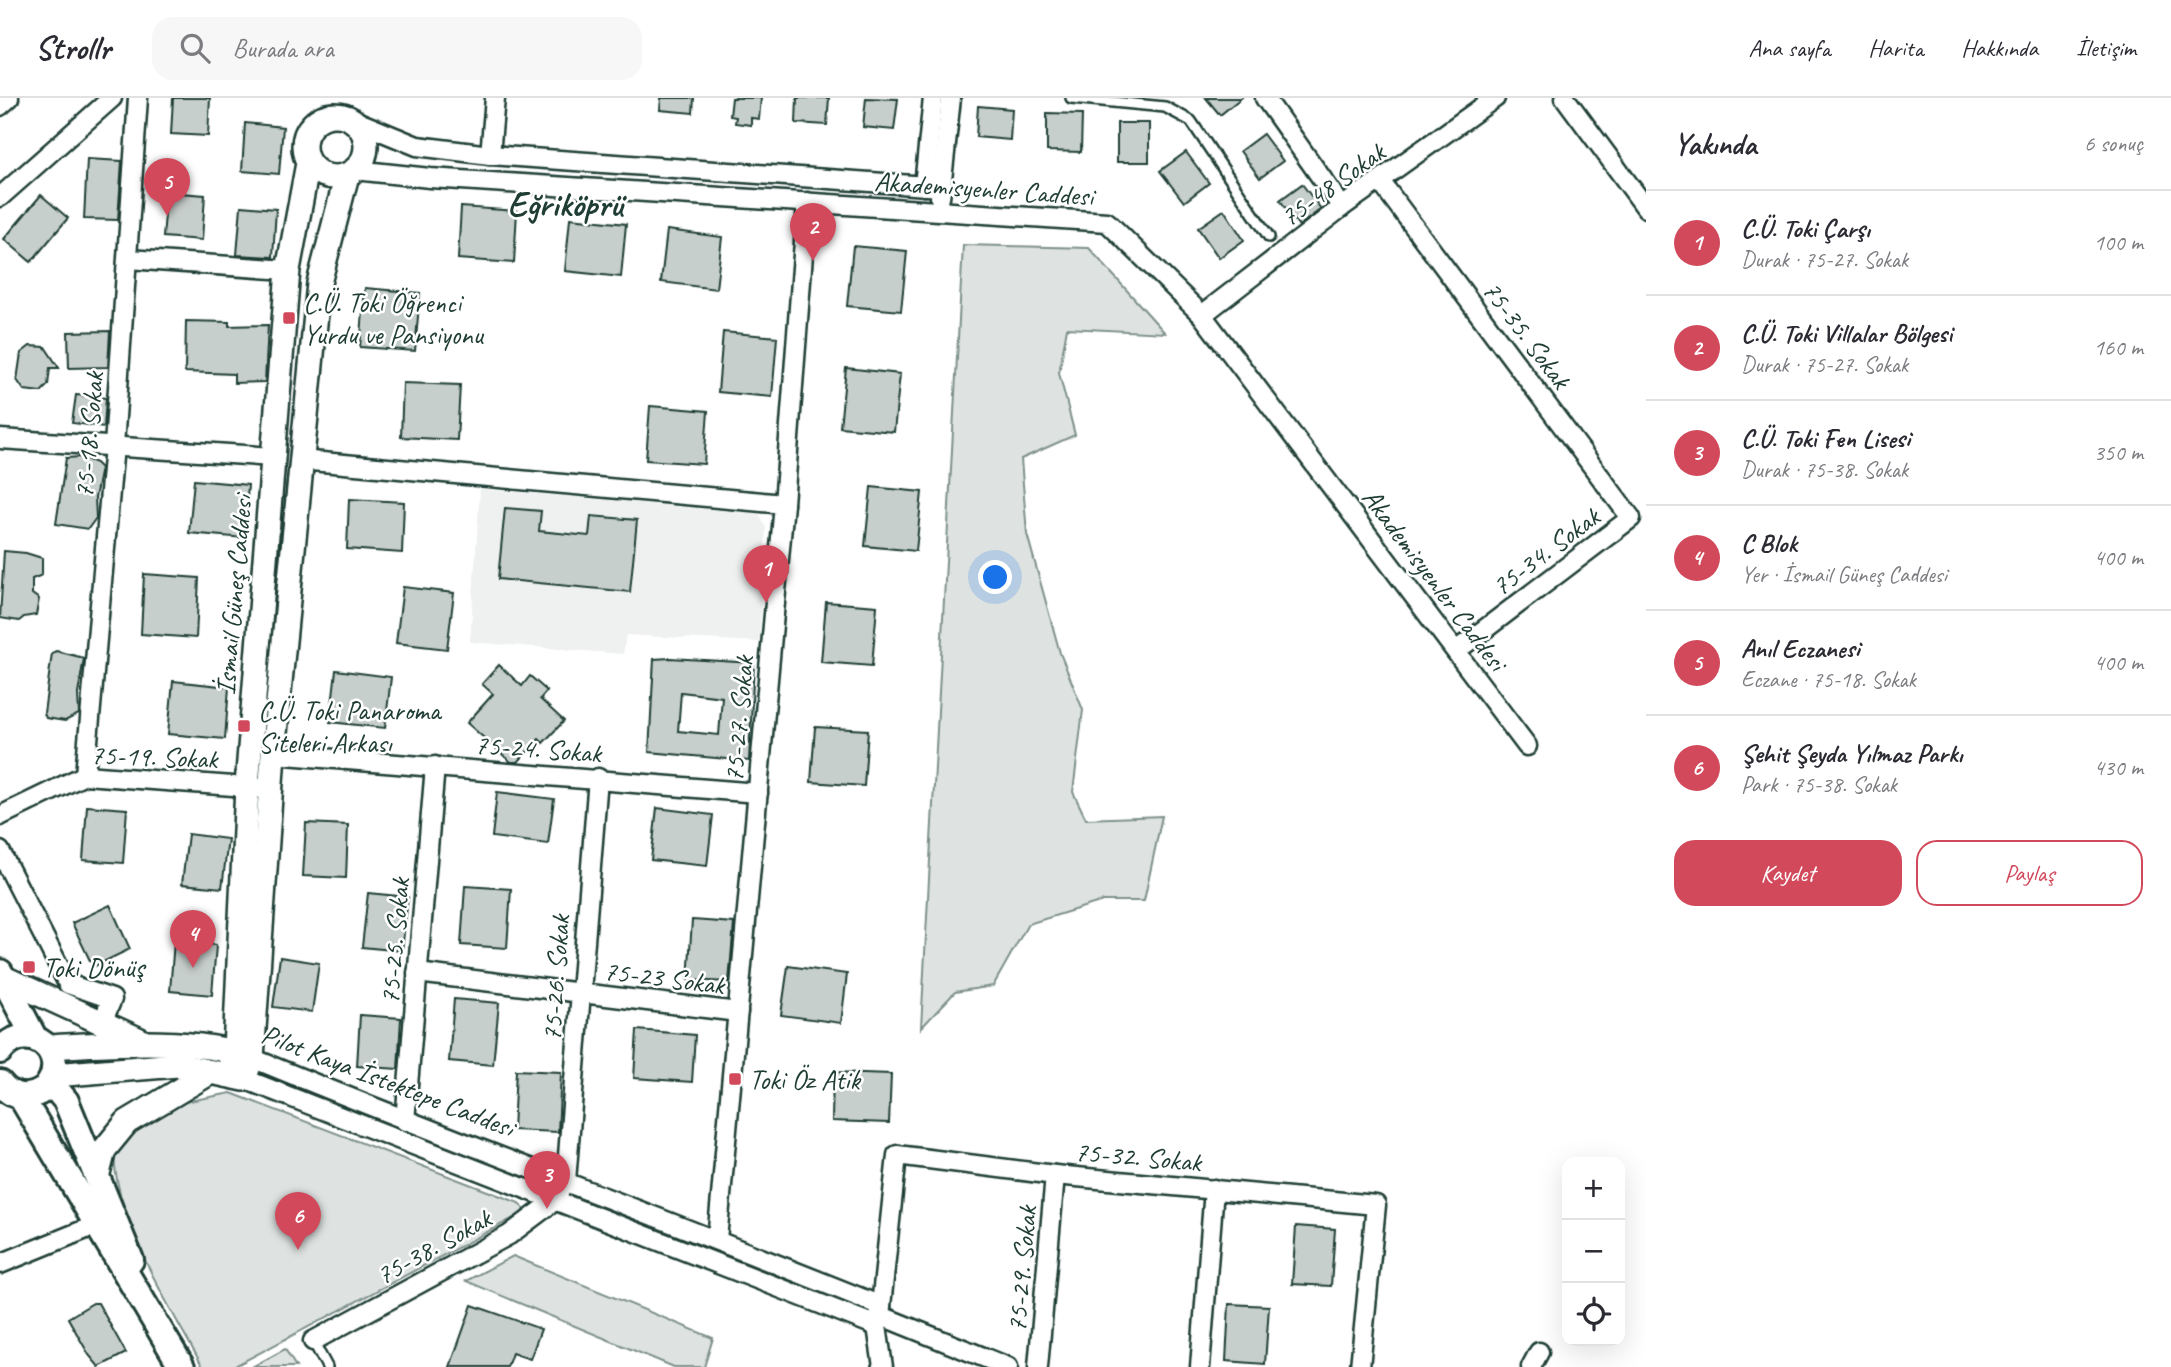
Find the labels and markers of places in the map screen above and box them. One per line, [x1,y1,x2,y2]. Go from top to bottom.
pin: 5 [144,158,190,216]
pin: 2 [790,203,836,261]
place label: C.Ü. Toki Öğrenci Yurdu ve Pansiyonu [303,285,484,352]
marker: C.Ü. Toki Öğrenci Yurdu ve Pansiyonu [281,310,297,326]
pin: 1 [743,545,789,603]
place label: C.Ü. Toki Panaroma Siteleri Arkası [258,693,443,760]
marker: C.Ü. Toki Panaroma Siteleri Arkası [236,718,252,734]
pin: 4 [170,910,216,968]
place label: Toki Dönüş [43,950,146,985]
marker: Toki Dönüş [21,959,37,975]
place label: Toki Öz Atik [749,1062,861,1097]
marker: Toki Öz Atik [727,1071,743,1087]
pin: 3 [524,1151,570,1209]
pin: 6 [275,1192,321,1250]

